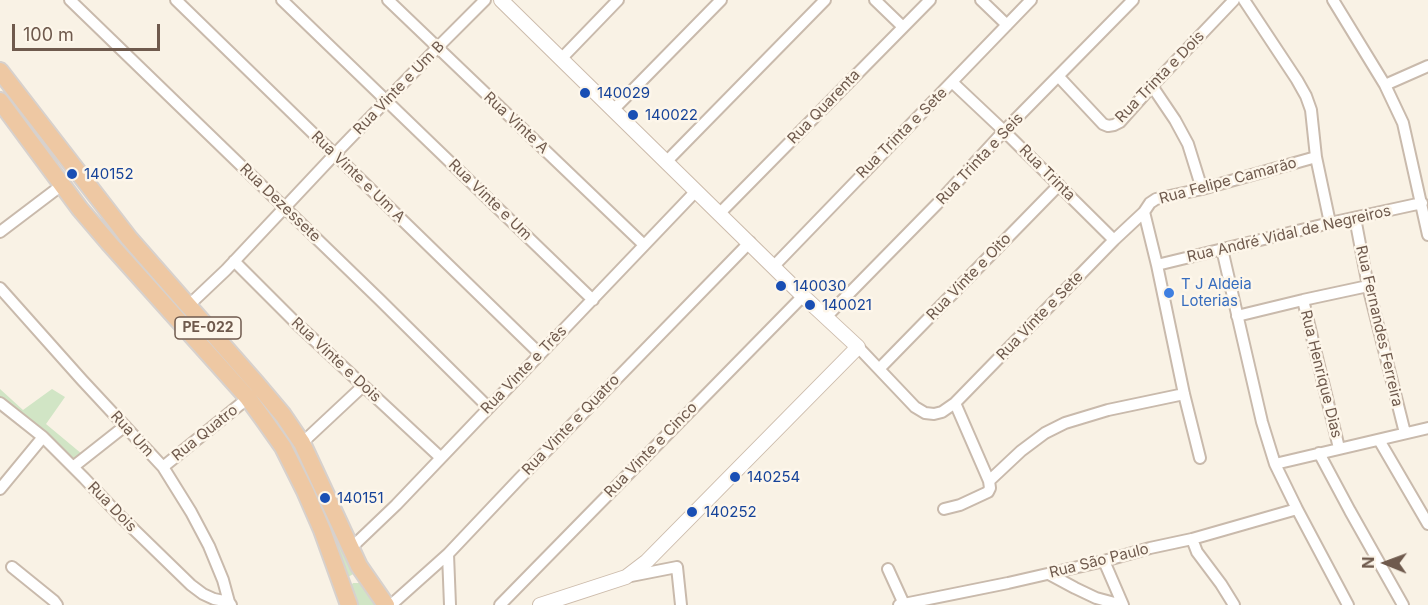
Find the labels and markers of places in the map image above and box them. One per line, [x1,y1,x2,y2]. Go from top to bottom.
place label: 140029 [597,84,650,102]
marker: 140029 [578,86,592,100]
place label: 140022 [645,106,698,124]
marker: 140022 [626,108,640,122]
place label: 140152 [84,165,134,183]
marker: 140152 [65,167,79,181]
place label: T J Aldeia Loterias [1181,275,1252,310]
place label: 140030 [793,277,846,295]
marker: 140030 [774,279,788,293]
marker: T J Aldeia Loterias [1162,286,1176,300]
place label: 140021 [822,296,872,314]
marker: 140021 [803,298,817,312]
place label: 140254 [747,468,800,486]
marker: 140254 [728,470,742,484]
place label: 140151 [337,489,384,507]
marker: 140151 [318,491,332,505]
place label: 140252 [704,503,757,521]
marker: 140252 [685,505,699,519]

